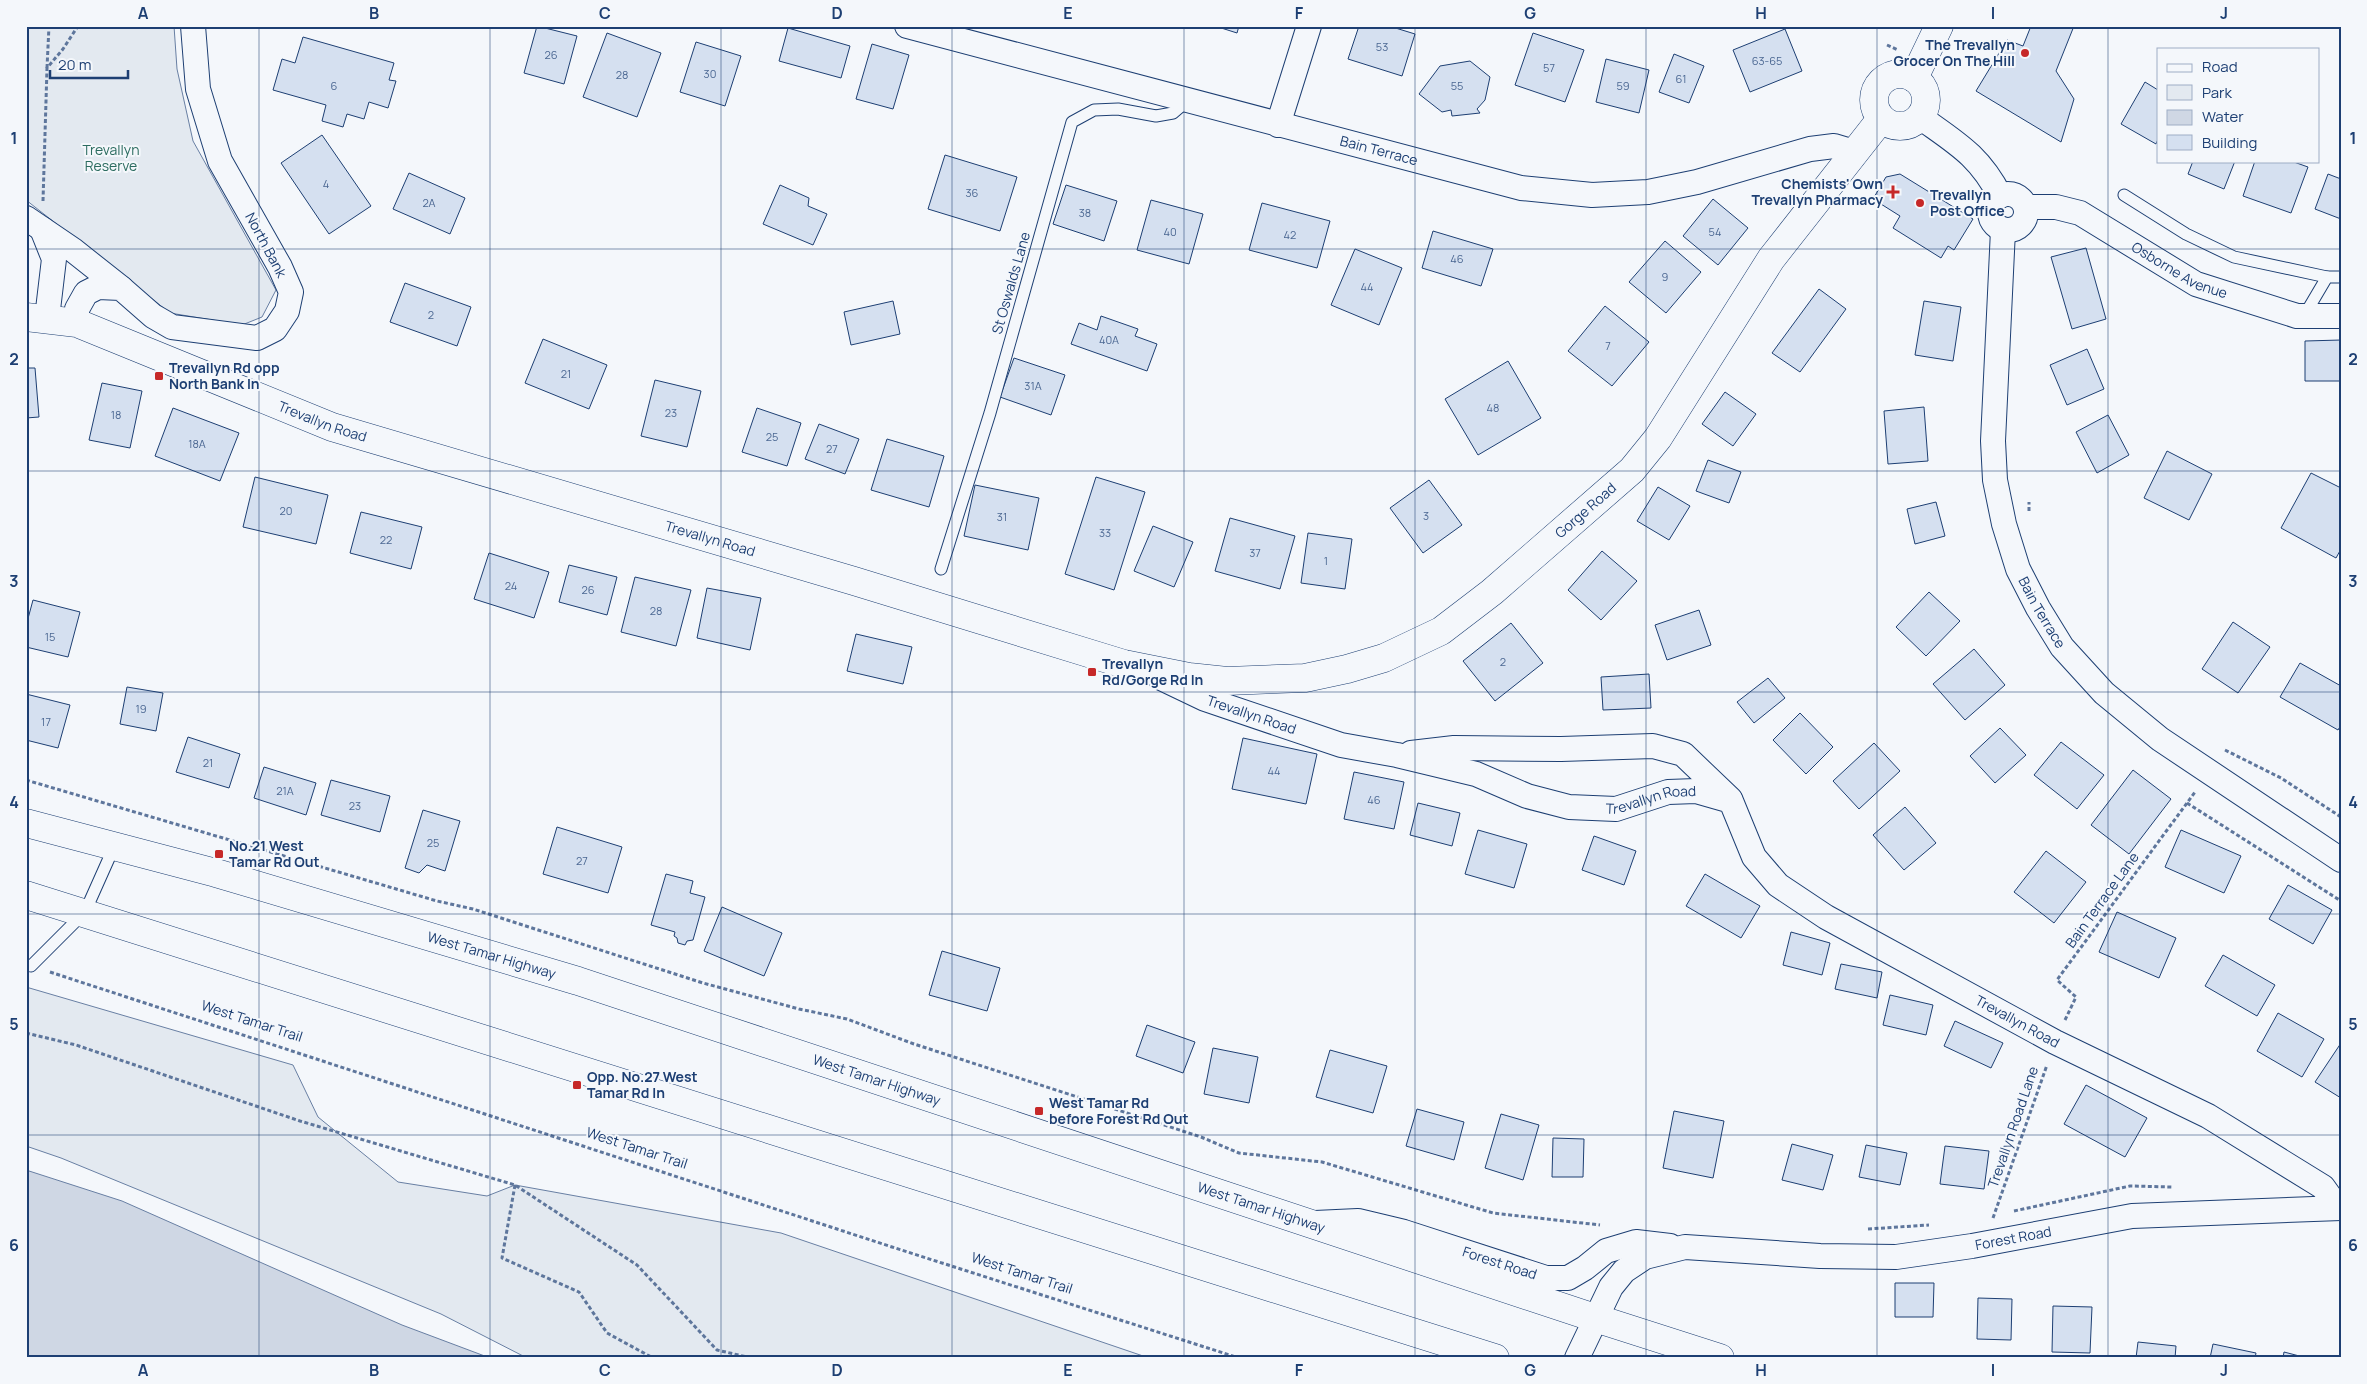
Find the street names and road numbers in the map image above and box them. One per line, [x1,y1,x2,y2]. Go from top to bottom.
street label: Bain Terrace [1338,131,1420,169]
street label: North Bank [241,209,292,282]
street label: St Oswalds Lane [987,230,1034,336]
street label: Osborne Avenue [2128,237,2230,302]
street label: Trevallyn Road [275,396,369,446]
street label: Gorge Road [1551,478,1620,542]
street label: Trevallyn Road [663,516,758,560]
street label: Bain Terrace [2015,573,2070,652]
street label: Trevallyn Road [1204,690,1299,738]
street label: Trevallyn Road [1605,781,1697,818]
street label: Bain Terrace Lane [2061,848,2143,951]
street label: West Tamar Highway [425,927,559,983]
street label: Trevallyn Road [1972,990,2063,1052]
street label: West Tamar Trail [199,995,305,1046]
street label: West Tamar Highway [811,1050,944,1110]
street label: Trevallyn Road Lane [1983,1064,2042,1190]
street label: West Tamar Trail [584,1122,690,1173]
street label: West Tamar Highway [1195,1177,1328,1237]
street label: Forest Road [1974,1221,2053,1254]
street label: Forest Road [1460,1242,1540,1283]
street label: West Tamar Trail [969,1247,1075,1298]

